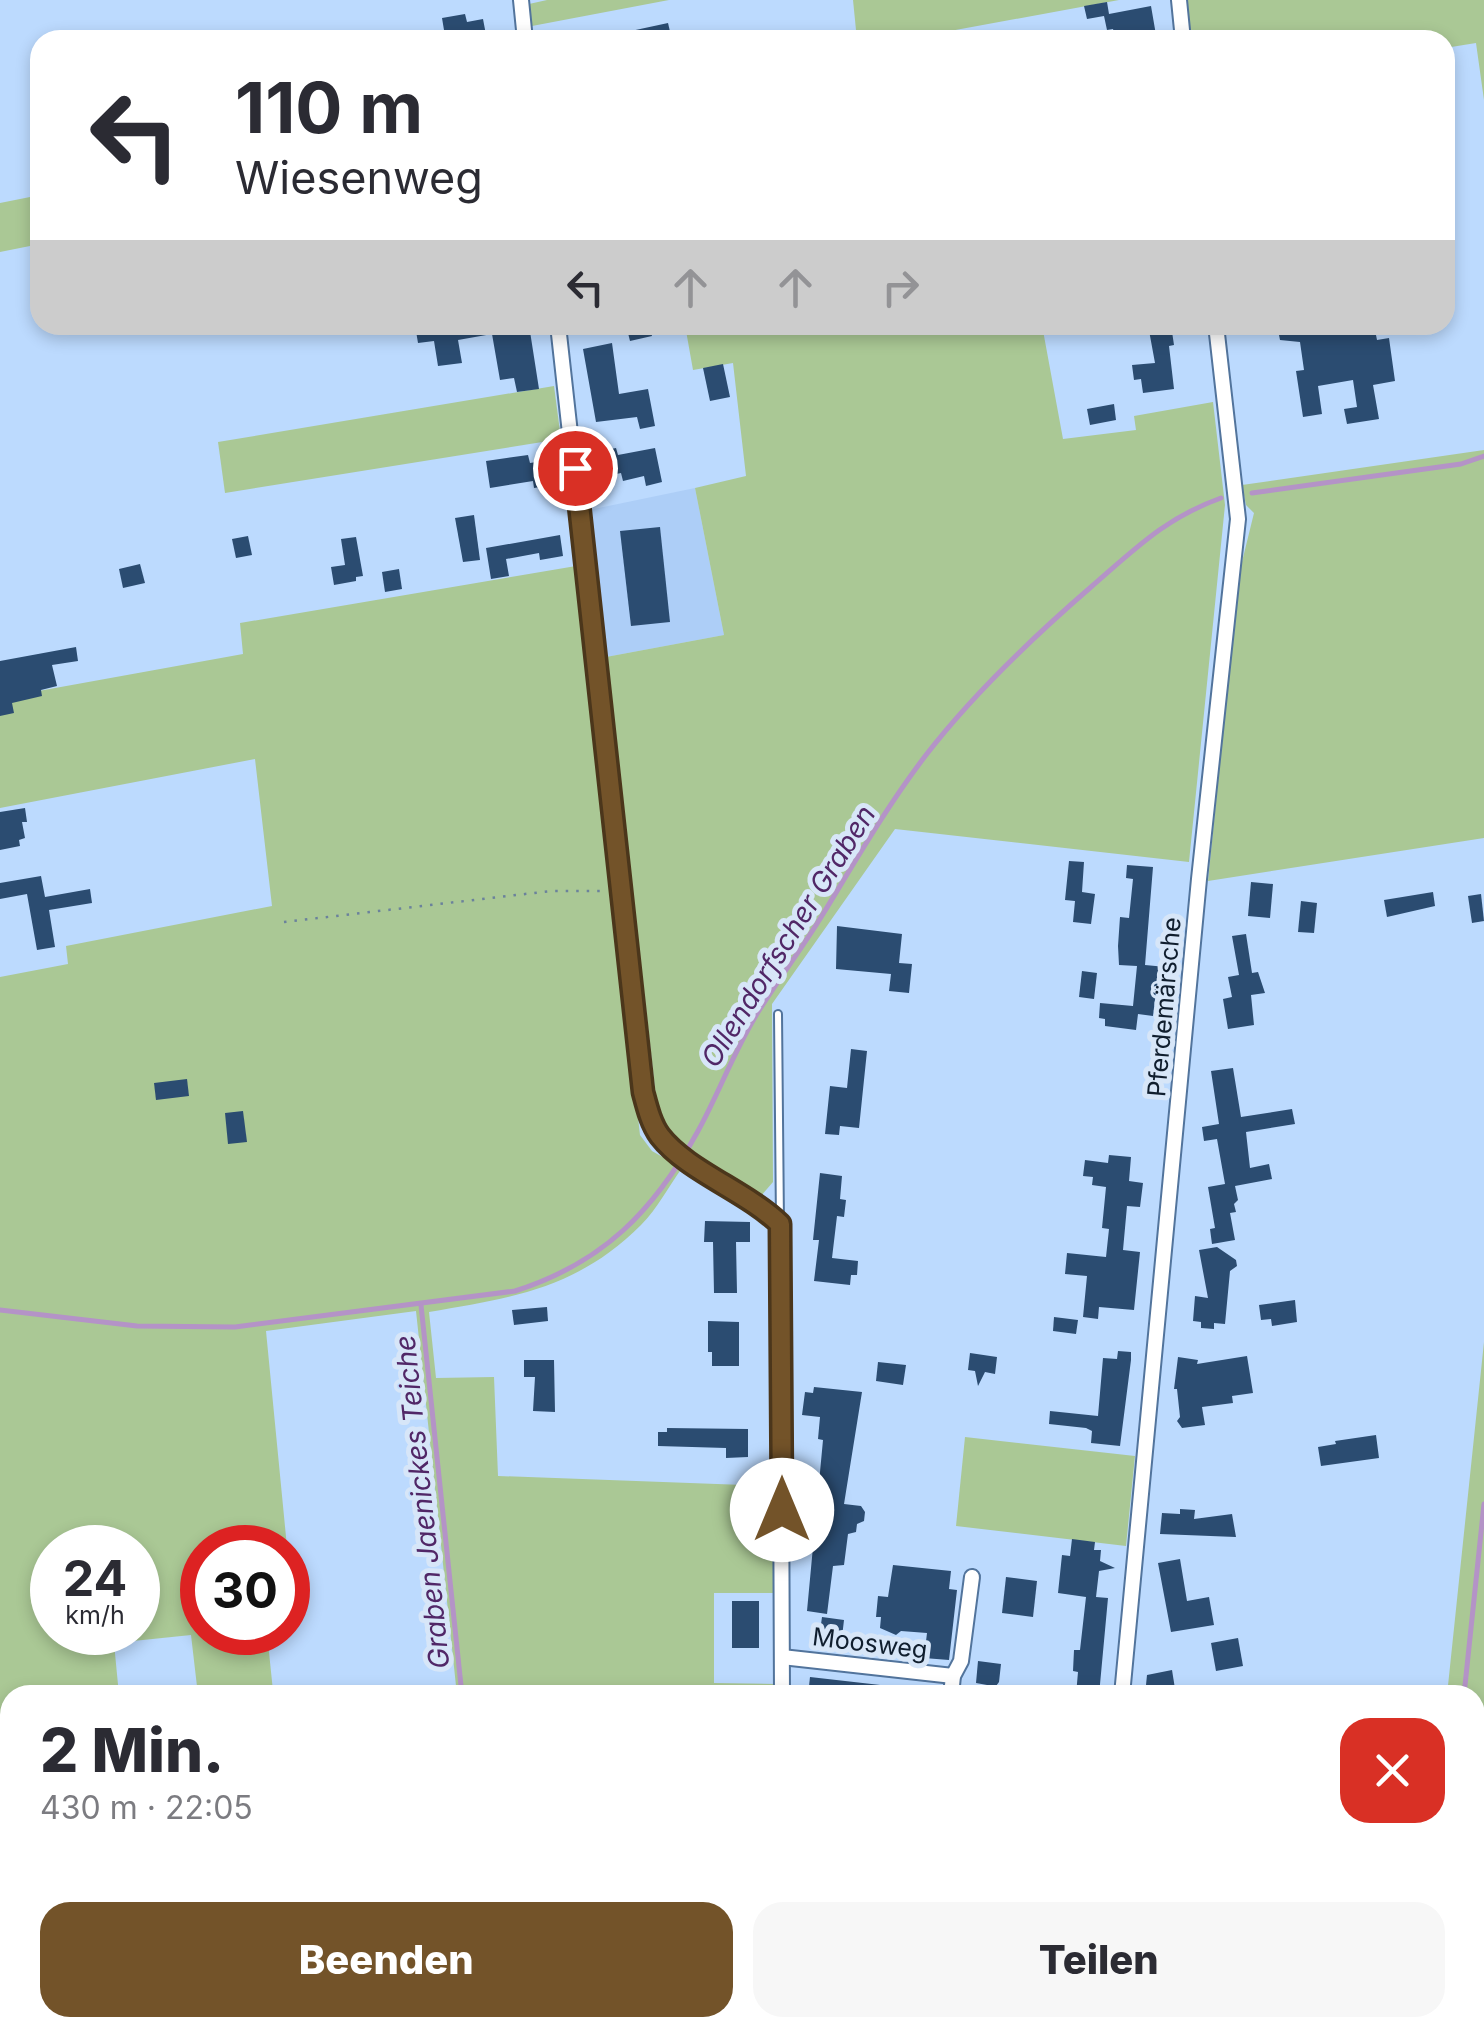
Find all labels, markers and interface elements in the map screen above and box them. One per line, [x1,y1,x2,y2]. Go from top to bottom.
text: 110 m [235,65,423,150]
icon: left [70,70,200,200]
text: Wiesenweg [235,150,483,205]
icon: left [558,260,613,315]
icon: ahead [663,260,718,315]
icon: ahead [768,260,823,315]
icon: right [873,260,928,315]
pin [533,426,618,511]
icon: arrive [548,441,603,496]
water label: Ollendorfscher Graben [693,799,883,1073]
street label: Pferdemärsche [1141,916,1187,1098]
water label: Graben Jaenickes Teiche [388,1333,456,1671]
position arrow [730,1458,834,1562]
speed limit sign: 30 [180,1525,310,1655]
text: 24 [63,1548,127,1608]
text: km/h [65,1600,125,1630]
street label: Moosweg [811,1621,929,1665]
text: 2 Min. [40,1714,224,1786]
button: close [1340,1718,1445,1823]
text: 430 m · 22:05 [40,1788,253,1827]
button: Beenden [40,1902,733,2017]
button: Teilen [753,1902,1445,2017]

